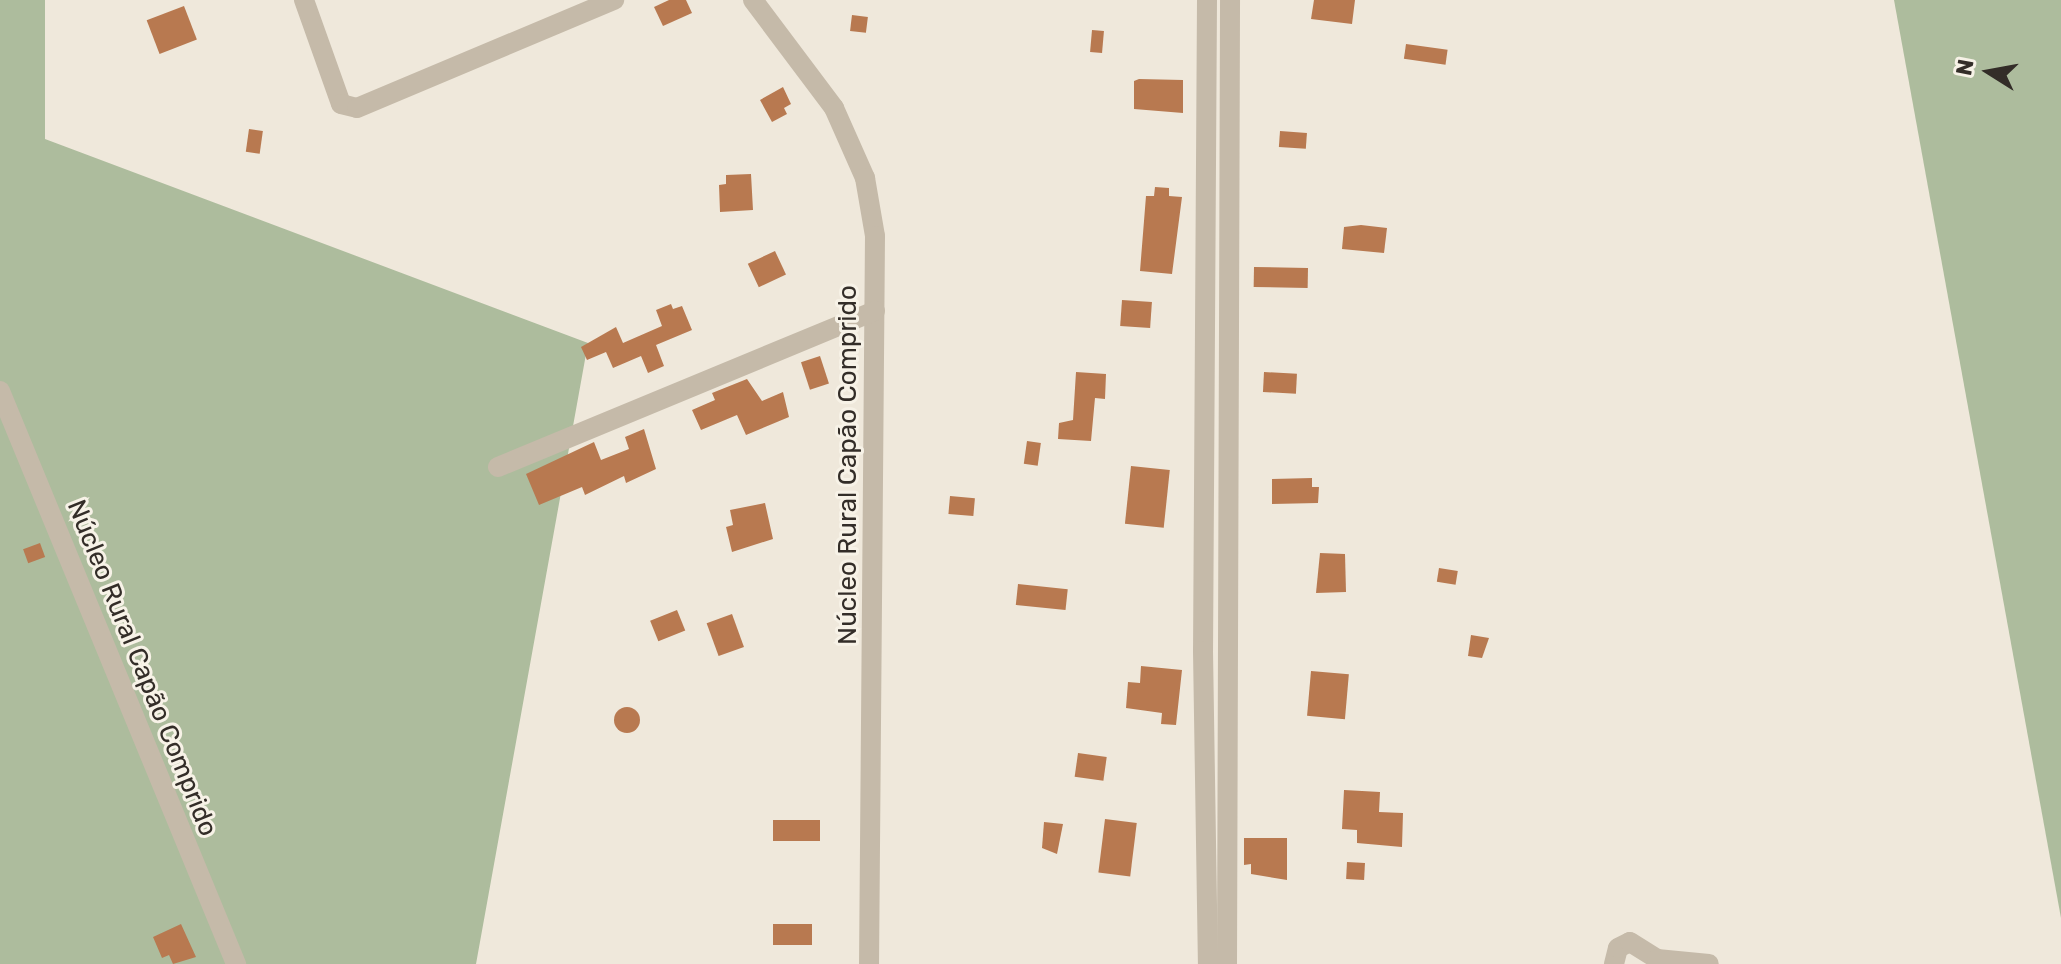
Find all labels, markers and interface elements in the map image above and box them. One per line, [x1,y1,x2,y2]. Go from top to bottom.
north arrow [1949,32,2029,112]
text: N [1950,57,1980,78]
street label: Núcleo Rural Capão Comprido [832,285,864,645]
street label: Núcleo Rural Capão Comprido [60,495,224,841]

